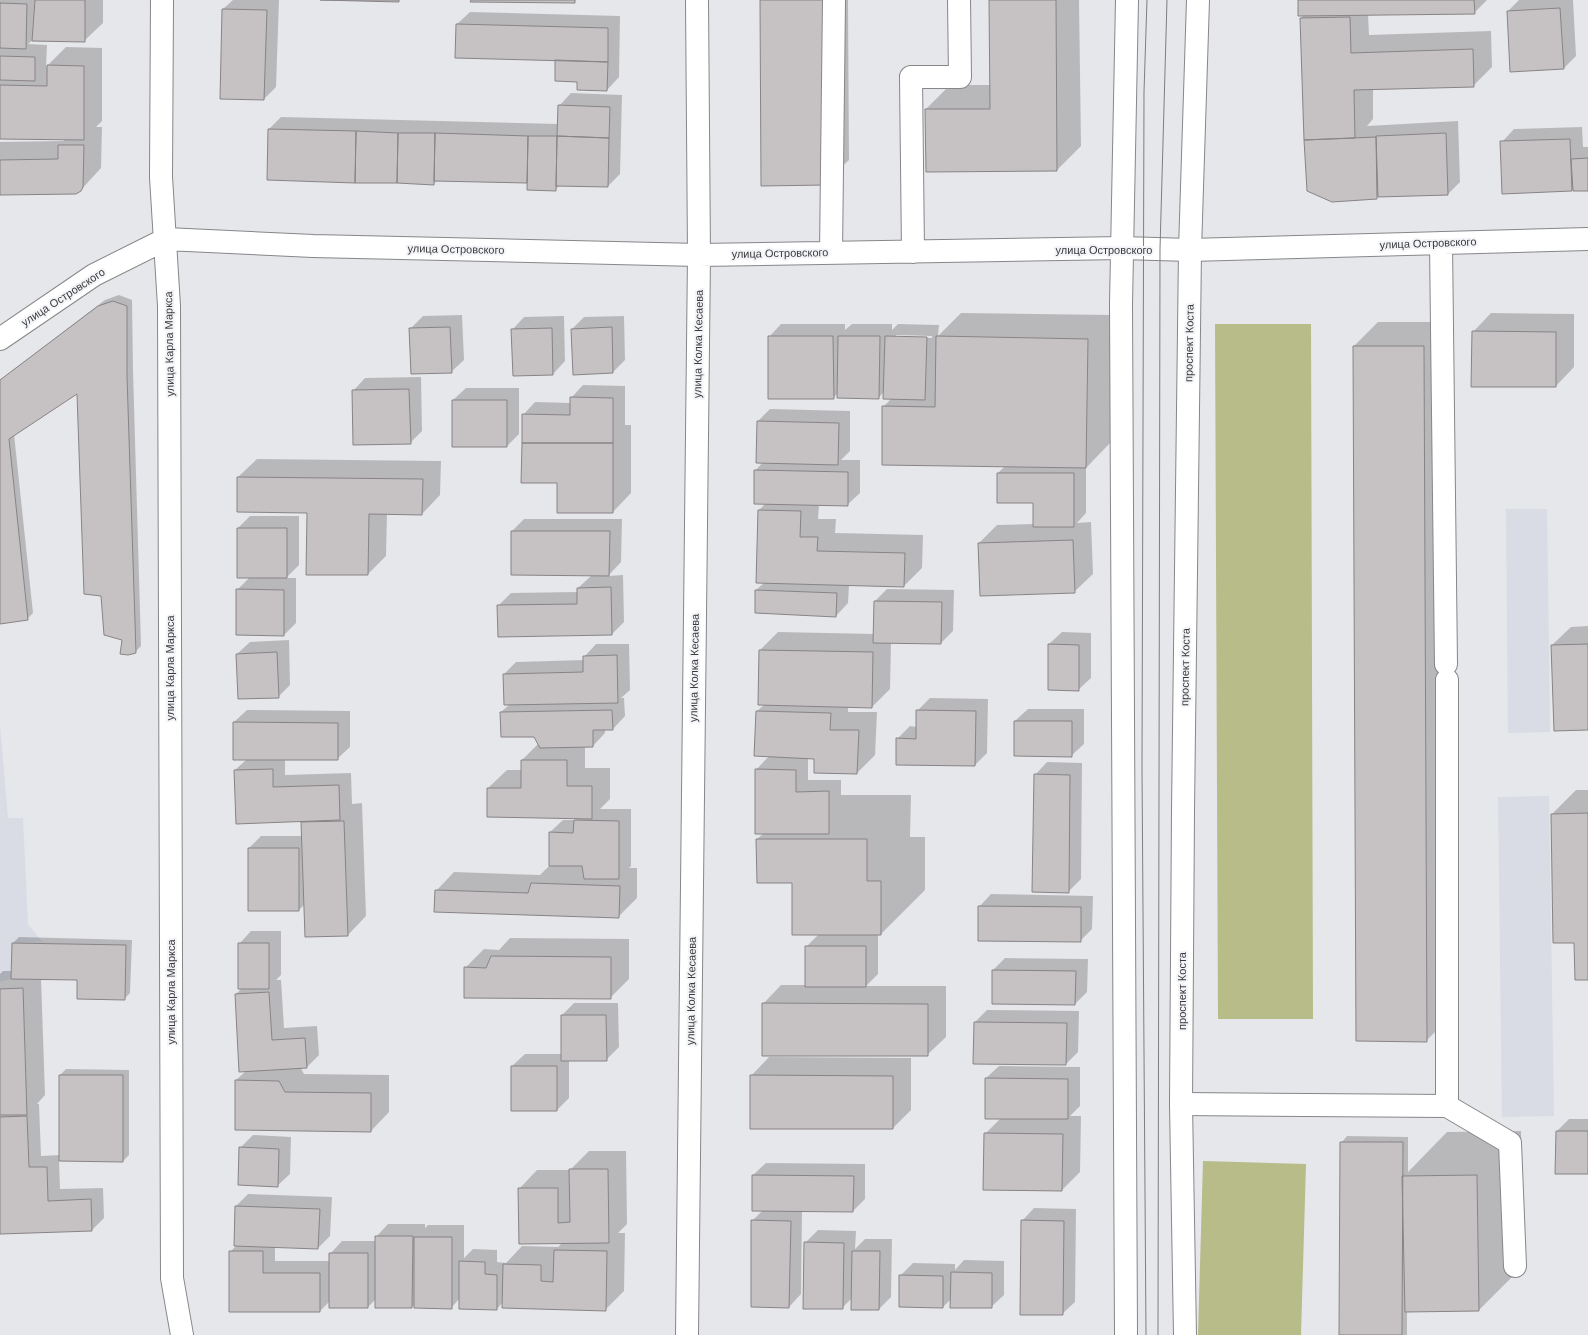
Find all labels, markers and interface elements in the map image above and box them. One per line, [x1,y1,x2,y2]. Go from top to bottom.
street label: улица Островского [1379,235,1477,251]
street label: улица Островского [408,242,504,256]
street label: улица Островского [1056,244,1152,256]
street label: улица Островского [732,246,828,260]
street label: улица Островского [19,266,107,328]
street label: улица Колка Кесаева [691,289,705,398]
street label: улица Карла Маркса [162,290,176,397]
street label: проспект Коста [1182,303,1196,382]
street label: улица Колка Кесаева [687,613,701,722]
street label: улица Карла Маркса [164,615,176,721]
street label: проспект Коста [1178,627,1192,706]
street label: улица Колка Кесаева [684,936,698,1045]
street label: улица Карла Маркса [165,939,177,1045]
street label: проспект Коста [1176,951,1188,1030]

